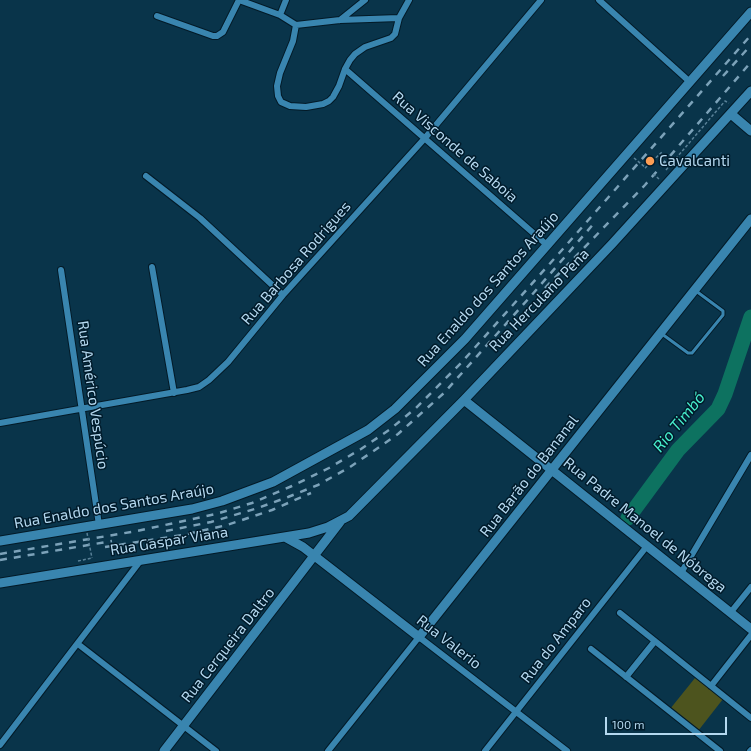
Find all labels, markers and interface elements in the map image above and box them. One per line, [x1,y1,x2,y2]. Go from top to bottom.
street label: Rua Visconde de Saboia [389,88,521,206]
place label: Cavalcanti [659,152,730,170]
marker: Cavalcanti [644,155,656,167]
street label: Rua Barbosa Rodrigues [237,198,355,328]
street label: Rua Enaldo dos Santos Araújo [413,208,563,370]
street label: Rua Herculano Pena [485,245,593,355]
street label: Rua Américo Vespúcio [74,320,112,470]
water label: Rio Timbó [649,388,709,456]
street label: Rua Barão do Bananal [476,412,582,540]
street label: Rua Padre Manoel de Nóbrega [560,454,730,596]
street label: Rua Enaldo dos Santos Araújo [13,480,215,532]
street label: Rua Gaspar Viana [109,523,229,559]
street label: Rua Cerqueira Daltro [178,584,278,706]
street label: Rua do Amparo [517,594,595,686]
street label: Rua Valerio [413,611,485,673]
scale bar [607,709,729,735]
text: 100 m [612,717,644,731]

